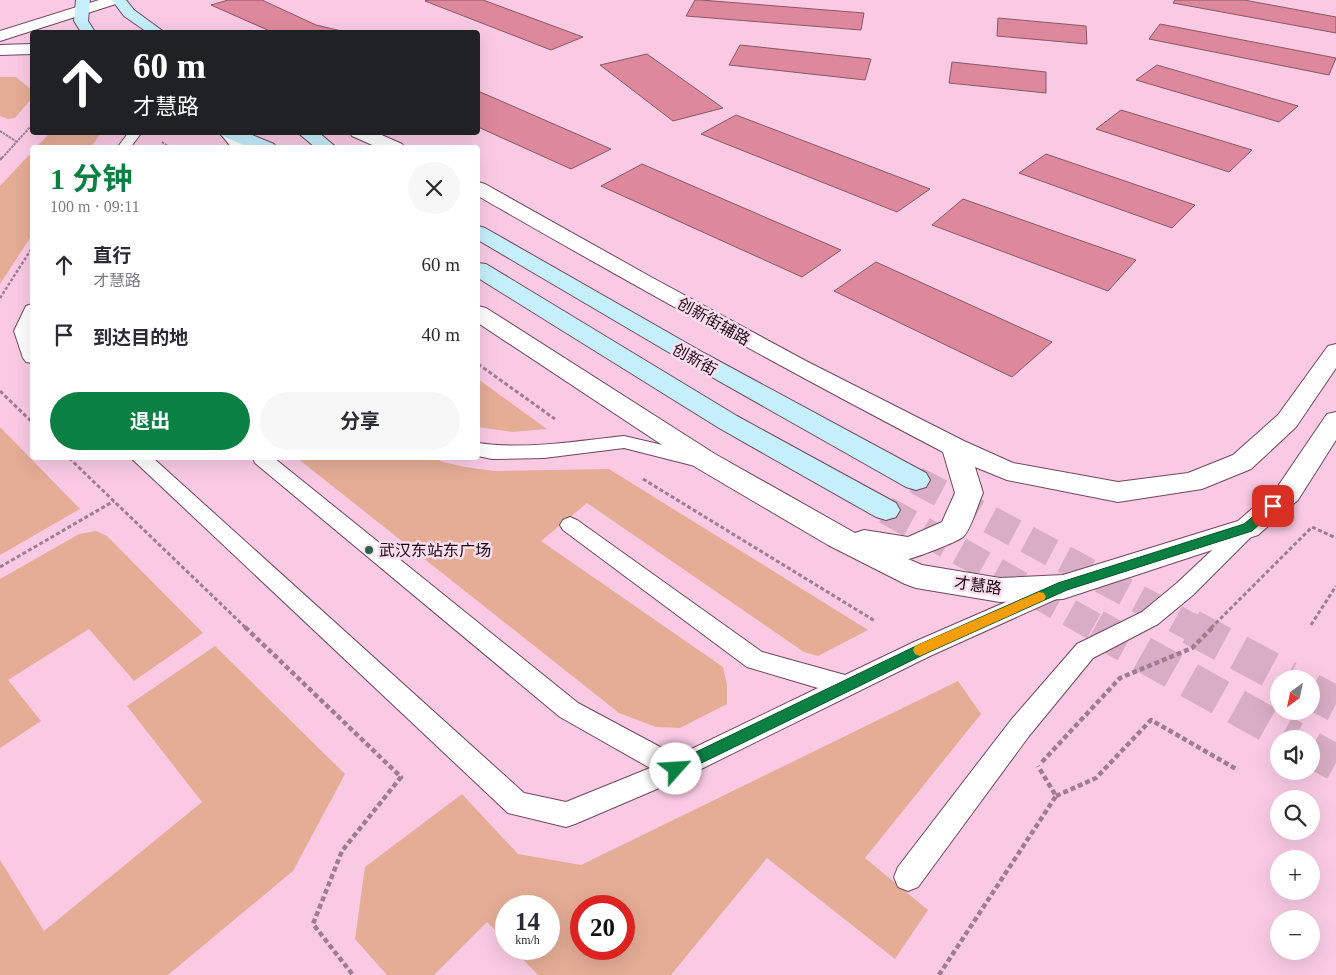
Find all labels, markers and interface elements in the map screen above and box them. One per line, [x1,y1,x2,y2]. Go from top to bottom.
text: 60 m [133,47,206,86]
icon: ahead [50,50,115,115]
text: 才慧路 [133,94,199,119]
text: 1 分钟 [50,162,133,195]
button: close [408,162,460,214]
text: 100 m · 09:11 [50,198,140,215]
text: 直行 [93,245,131,266]
icon: ahead [50,251,78,279]
text: 60 m [421,254,460,275]
text: 才慧路 [93,272,141,289]
street label: 创新街辅路 [675,295,753,348]
icon: arrive [50,321,78,349]
text: 40 m [421,324,460,345]
text: 到达目的地 [93,327,188,348]
street label: 创新街 [670,340,720,379]
button: 退出 [50,392,250,450]
button: 分享 [260,392,460,450]
pin [1252,485,1294,527]
icon: arrive [1259,492,1287,520]
place label: 武汉东站东广场 [379,542,491,559]
marker: 武汉东站东广场 [363,544,375,556]
street label: 才慧路 [953,574,1003,597]
north arrow [1270,670,1320,720]
map controls [1270,670,1320,960]
button: sound [1270,730,1320,780]
position arrow [649,742,701,794]
button: search [1270,790,1320,840]
button: + [1270,850,1320,900]
speed limit sign: 20 [570,895,635,960]
text: 14 [515,908,540,935]
button: − [1270,910,1320,960]
text: km/h [515,933,540,947]

